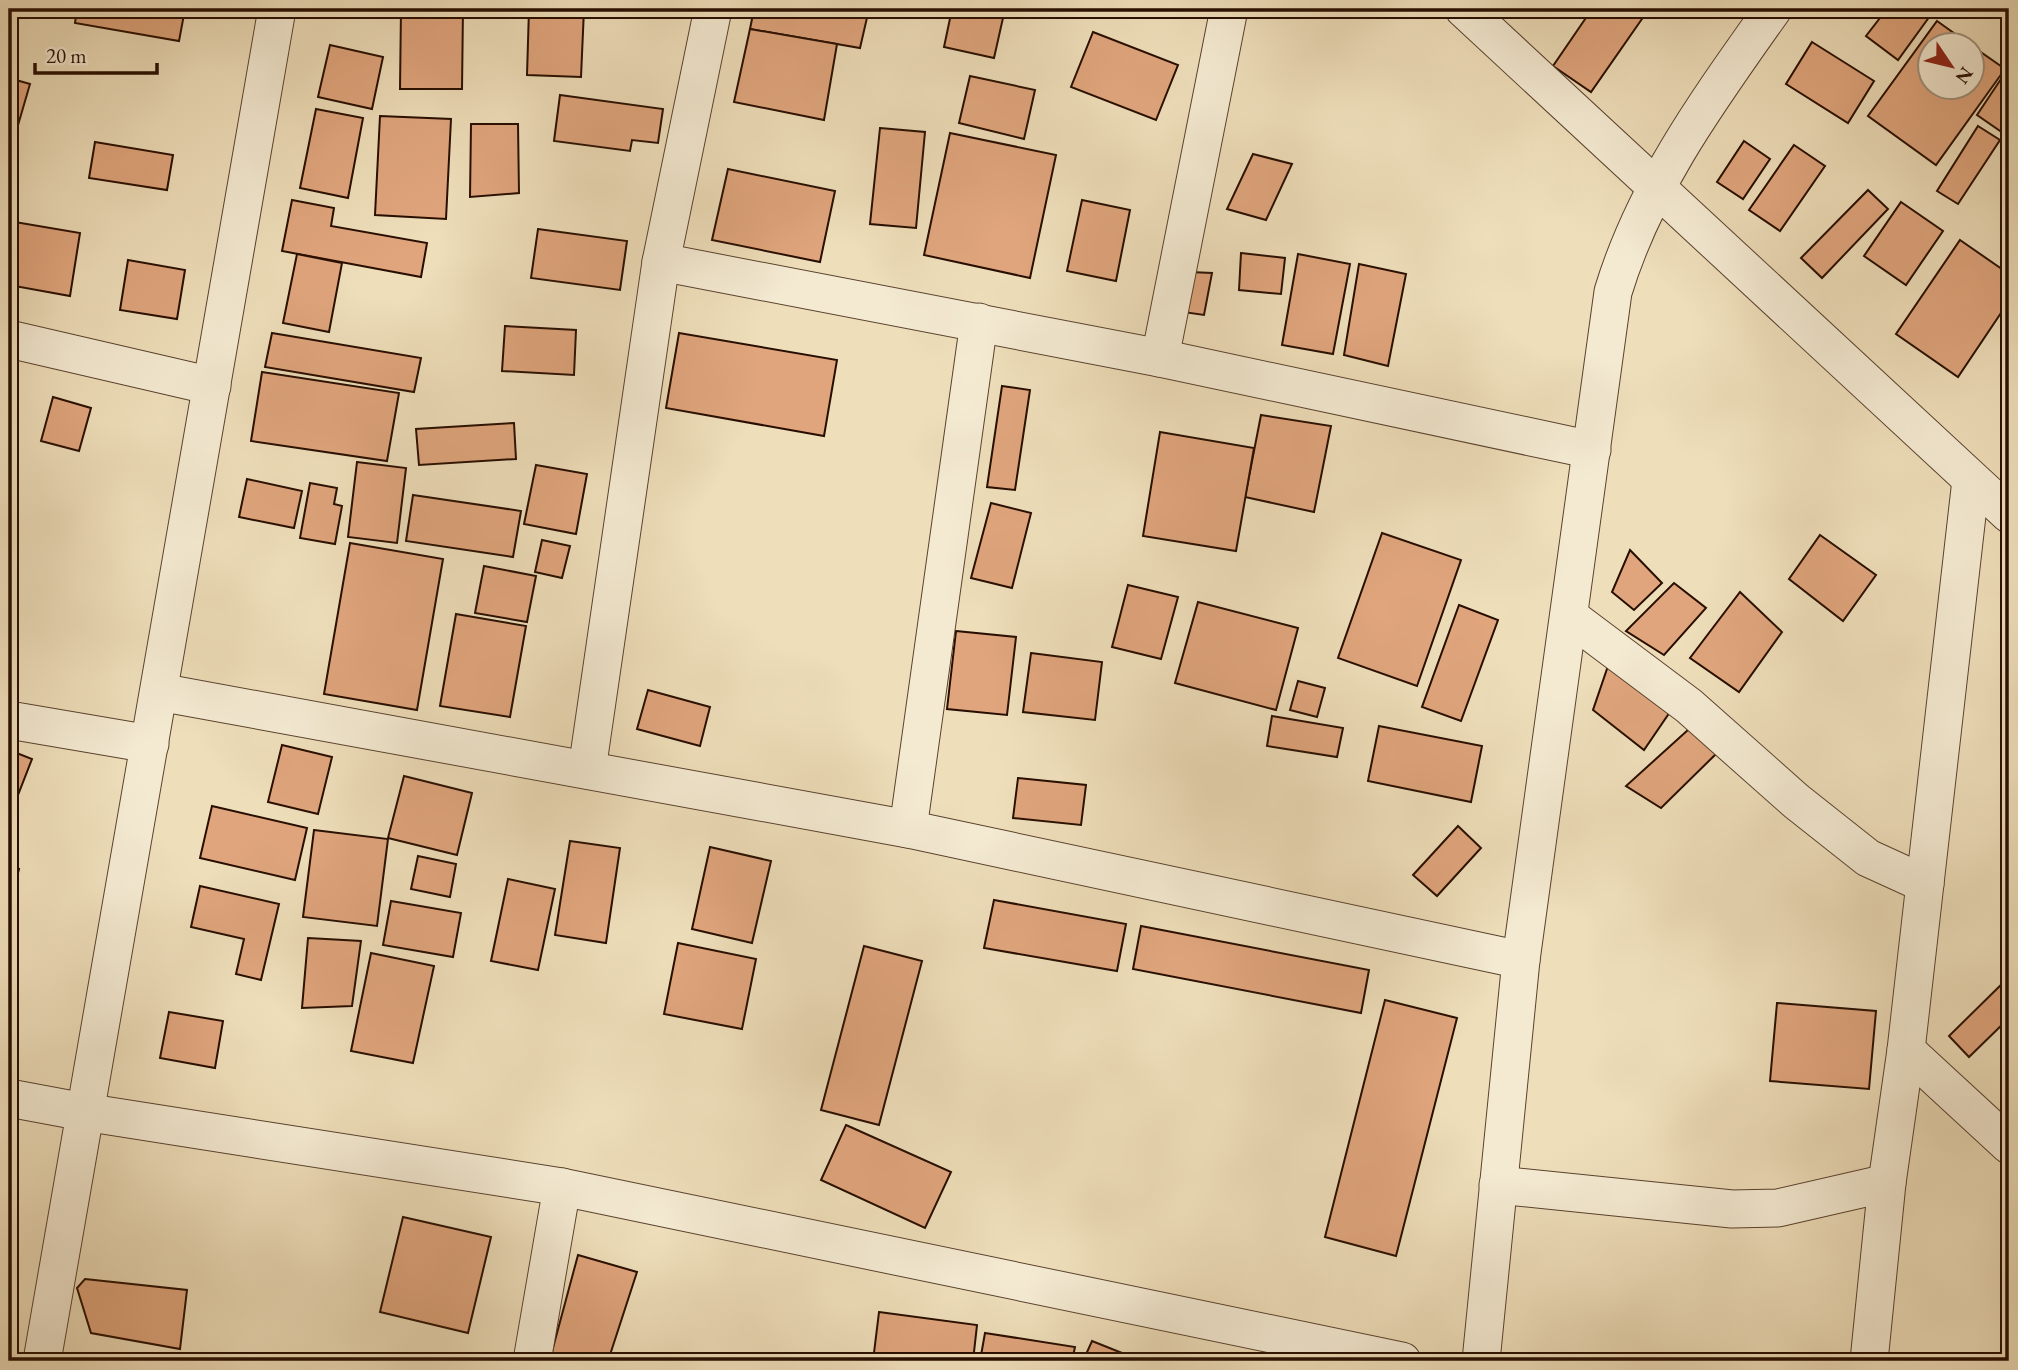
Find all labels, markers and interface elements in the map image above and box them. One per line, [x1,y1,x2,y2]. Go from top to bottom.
scale bar [35,32,158,76]
north arrow [1916,32,1986,102]
text: 20 m [46,42,87,69]
text: N [1950,62,1979,89]

